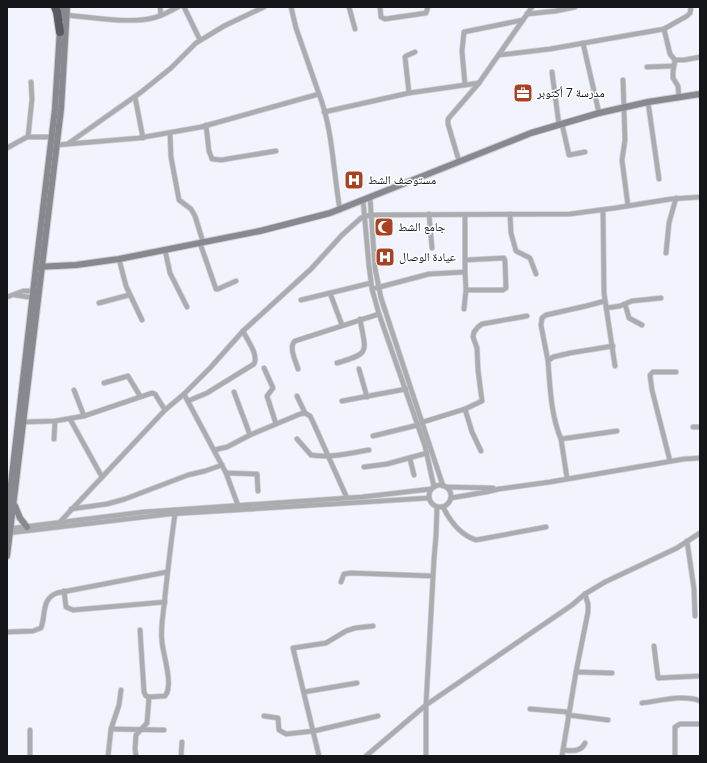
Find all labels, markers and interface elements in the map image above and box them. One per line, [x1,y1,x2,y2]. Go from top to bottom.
office icon: مدرسة 7 أكتوبر [512,82,534,104]
place label: مدرسة 7 أكتوبر [536,86,605,100]
hospital icon: مستوصف الشط [343,169,365,191]
place label: مستوصف الشط [368,173,436,187]
mosque icon: جامع الشط [373,216,395,238]
place label: جامع الشط [398,220,446,234]
hospital icon: عيادة الوصال [374,246,396,268]
place label: عيادة الوصال [399,250,456,264]

